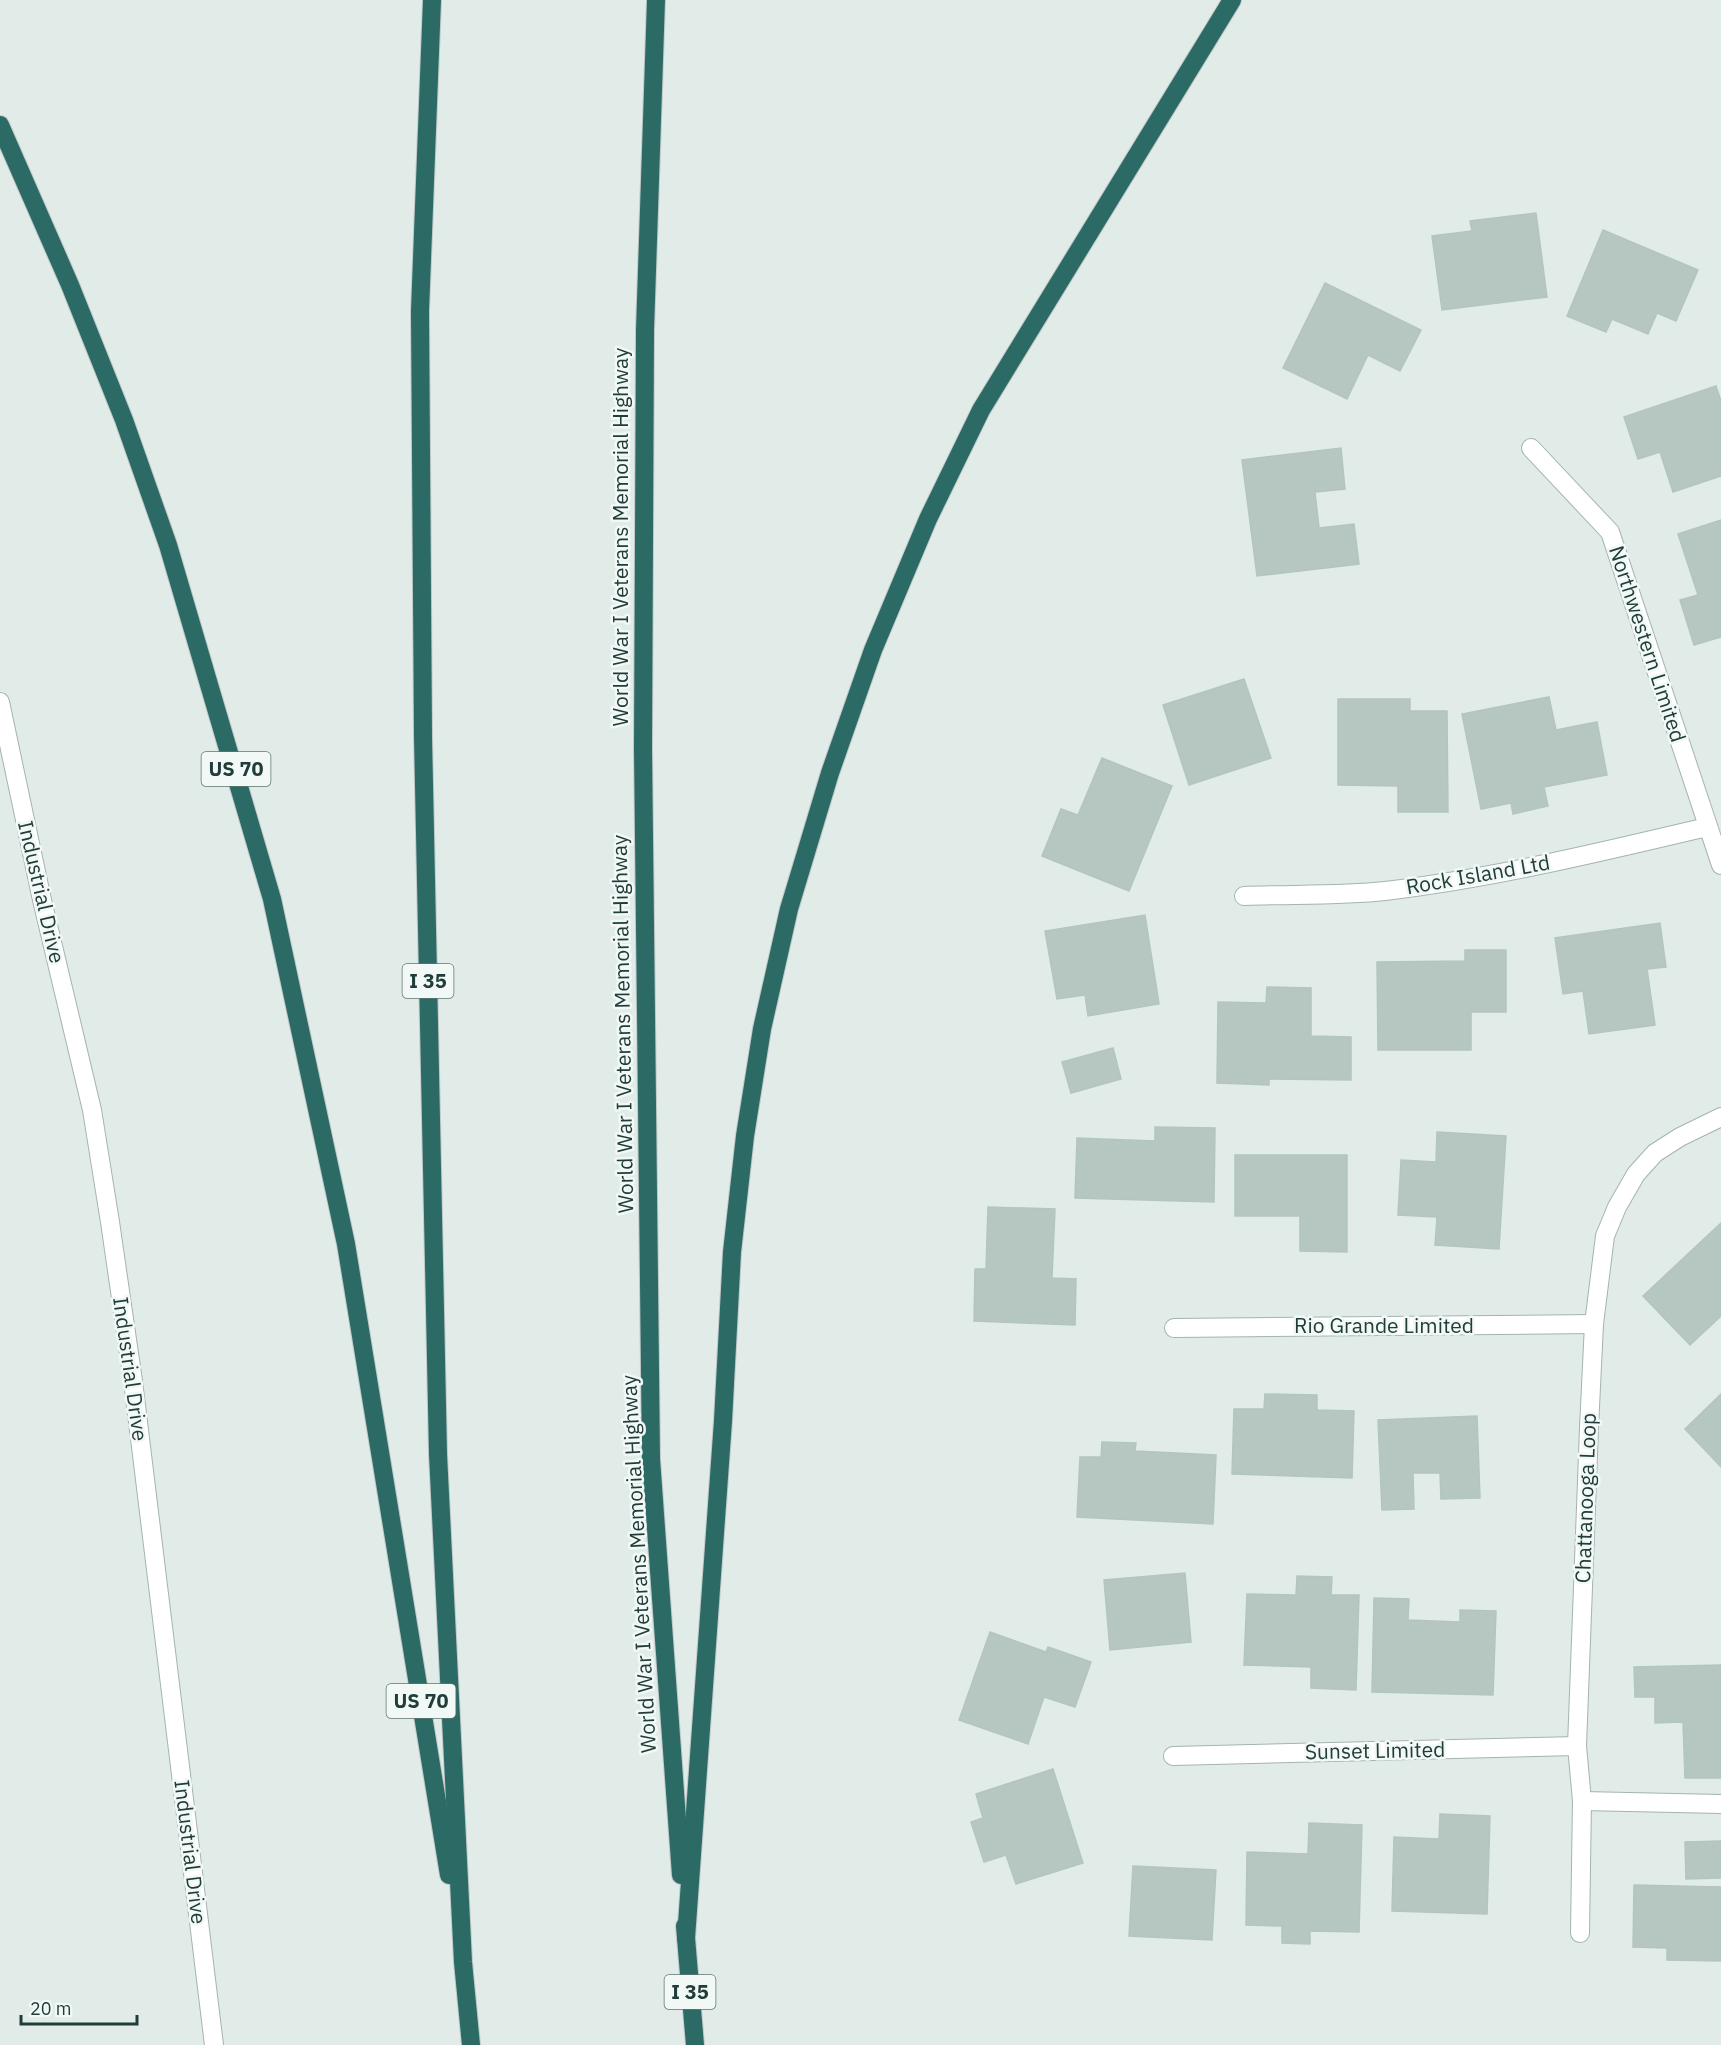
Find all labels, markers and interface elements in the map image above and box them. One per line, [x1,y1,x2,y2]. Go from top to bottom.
street label: World War I Veterans Memorial Highway [606,347,634,726]
street label: Northwestern Limited [1603,542,1693,745]
road number: US 70 [202,752,270,786]
street label: Industrial Drive [12,818,72,966]
street label: World War I Veterans Memorial Highway [605,834,639,1214]
street label: Rock Island Ltd [1404,848,1552,900]
road number: I 35 [402,964,454,998]
street label: Industrial Drive [107,1295,155,1443]
street label: Rio Grande Limited [1294,1311,1474,1339]
street label: World War I Veterans Memorial Highway [614,1374,662,1754]
street label: Chattanooga Loop [1568,1412,1602,1584]
road number: US 70 [386,1684,456,1718]
street label: Sunset Limited [1304,1735,1445,1765]
street label: Industrial Drive [168,1778,214,1926]
road number: I 35 [664,1975,716,2009]
scale bar [21,1988,136,2026]
text: 20 m [30,1997,72,2020]

